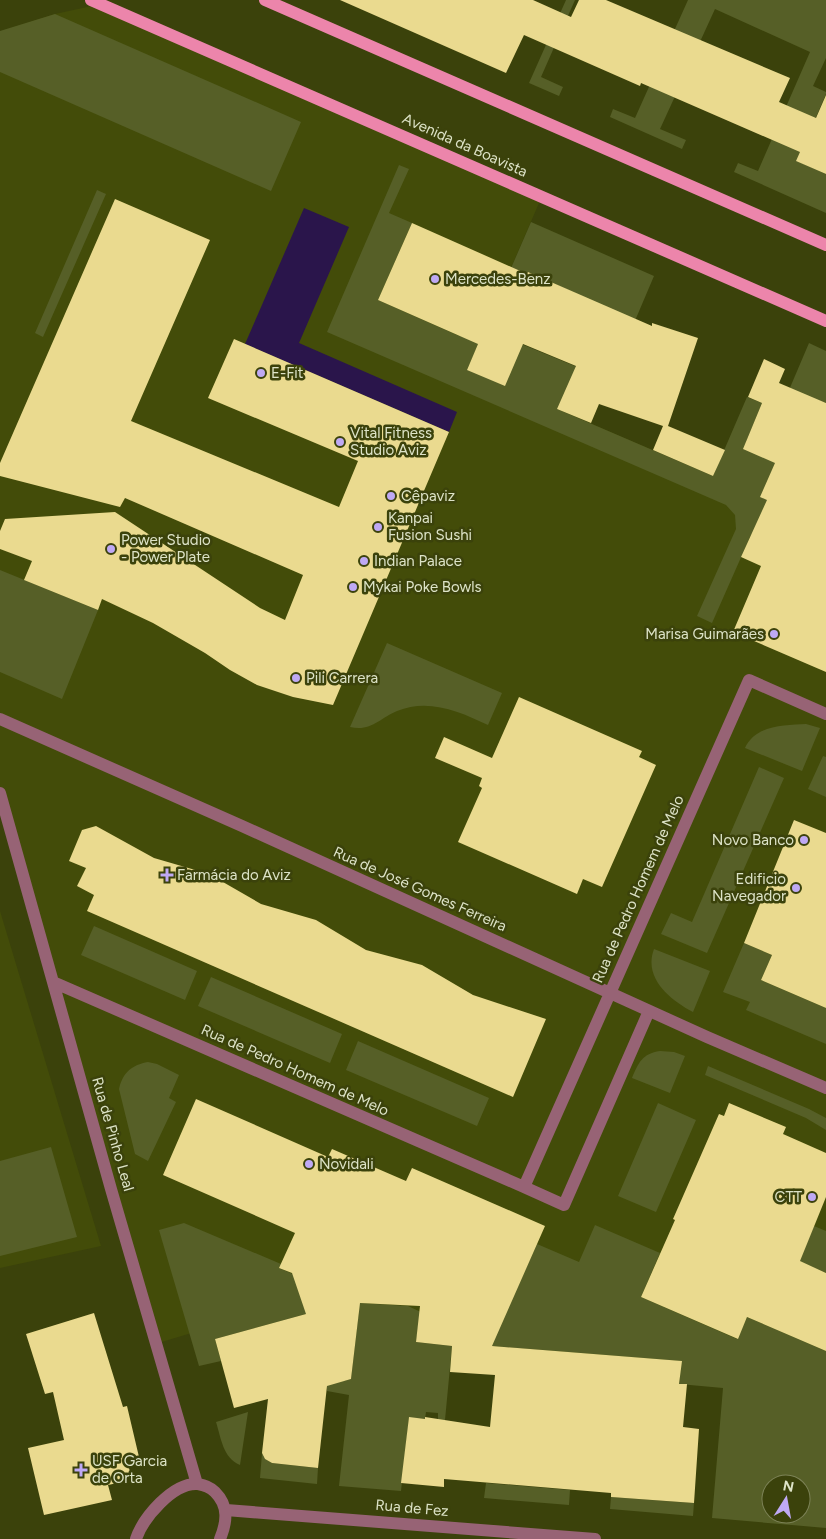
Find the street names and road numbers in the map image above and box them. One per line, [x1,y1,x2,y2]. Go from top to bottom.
street label: Avenida da Boavista [400,109,530,181]
street label: Rua de Pedro Homem de Melo [588,792,688,986]
street label: Rua de José Gomes Ferreira [331,843,509,935]
street label: Rua de Pedro Homem de Melo [198,1020,392,1120]
street label: Rua de Pinho Leal [88,1075,138,1193]
street label: Rua de Fez [375,1496,449,1520]

